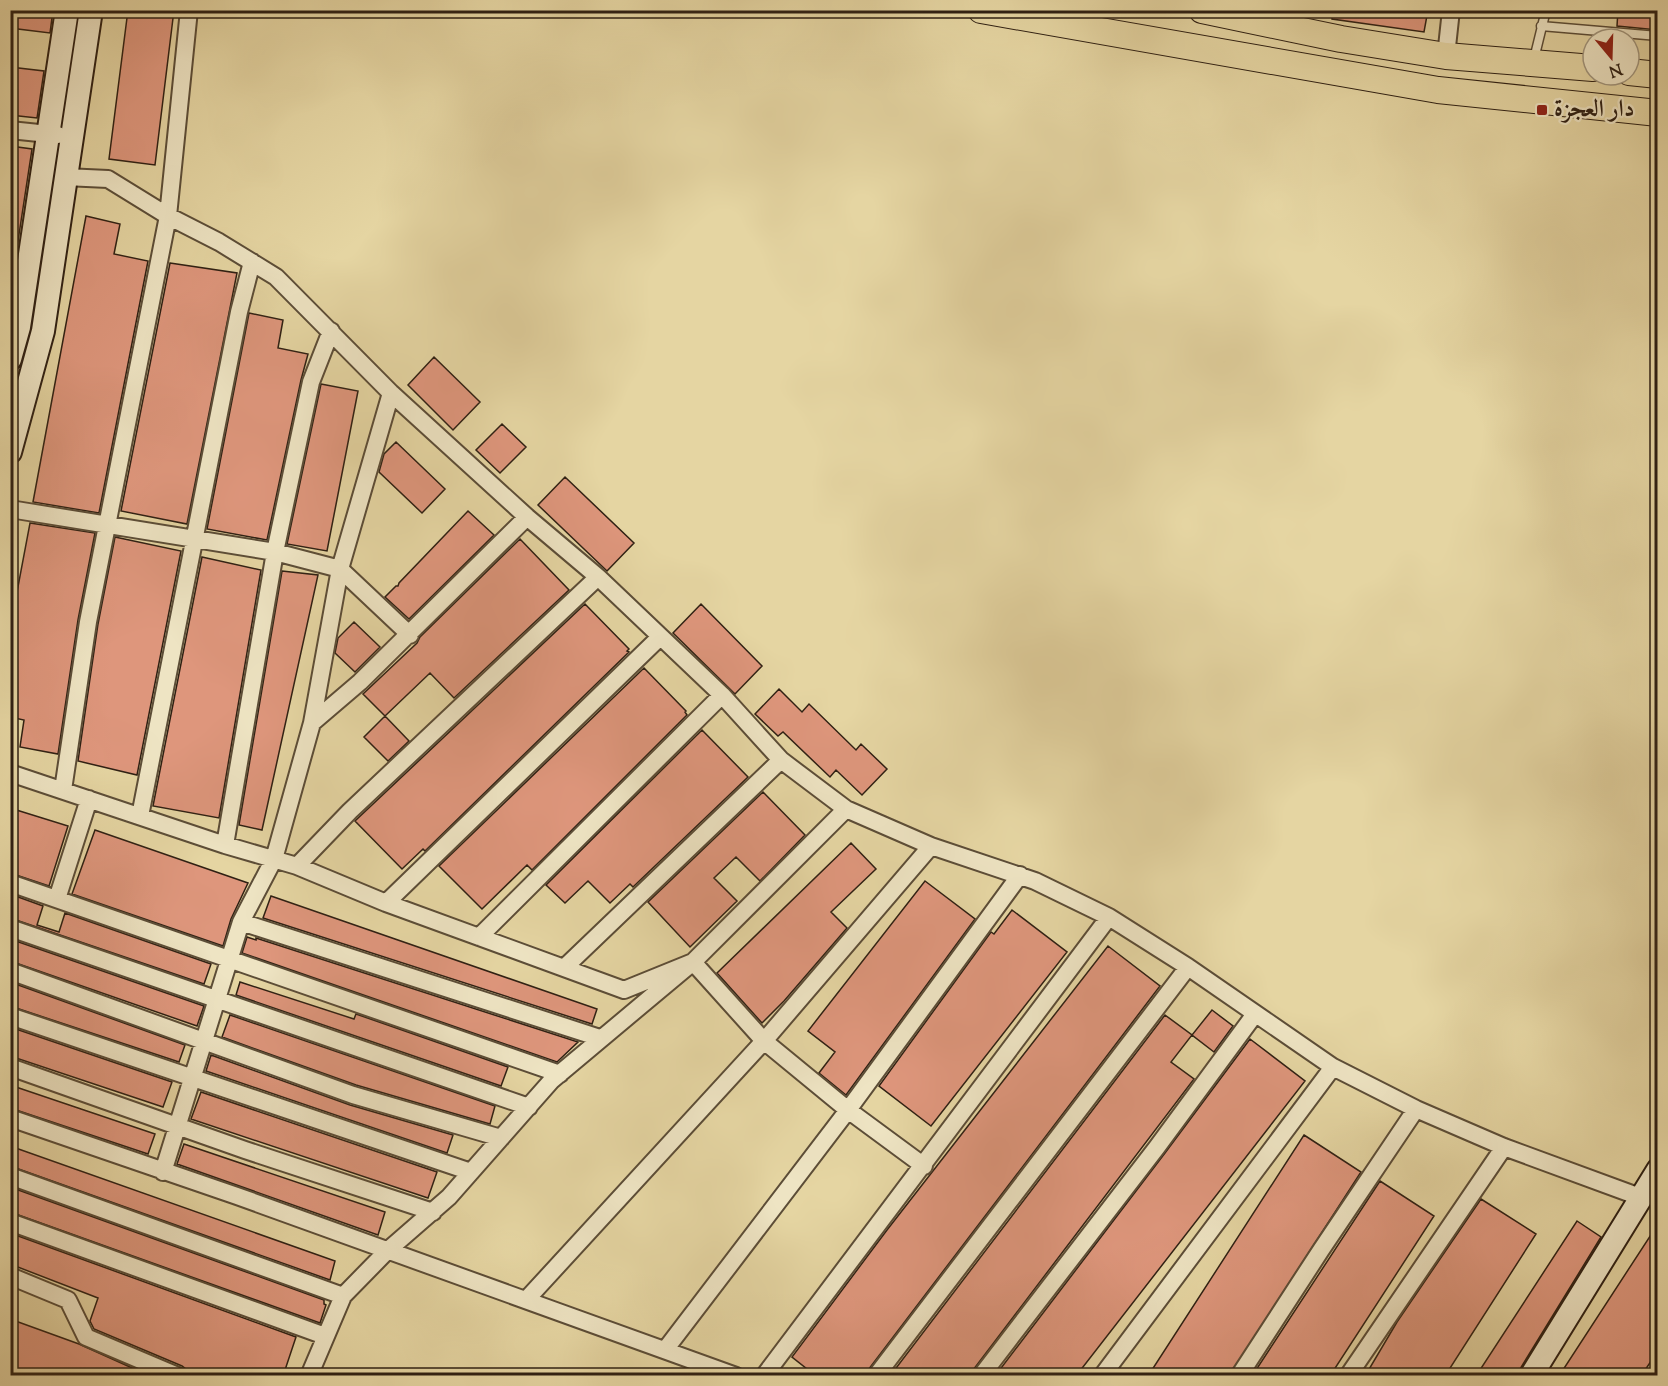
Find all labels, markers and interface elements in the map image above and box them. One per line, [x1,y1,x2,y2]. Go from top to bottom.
north arrow [1581,27,1641,87]
text: N [1605,56,1625,82]
place label: دار العجزة [1554,93,1635,127]
marker: دار العجزة [1535,103,1549,117]

